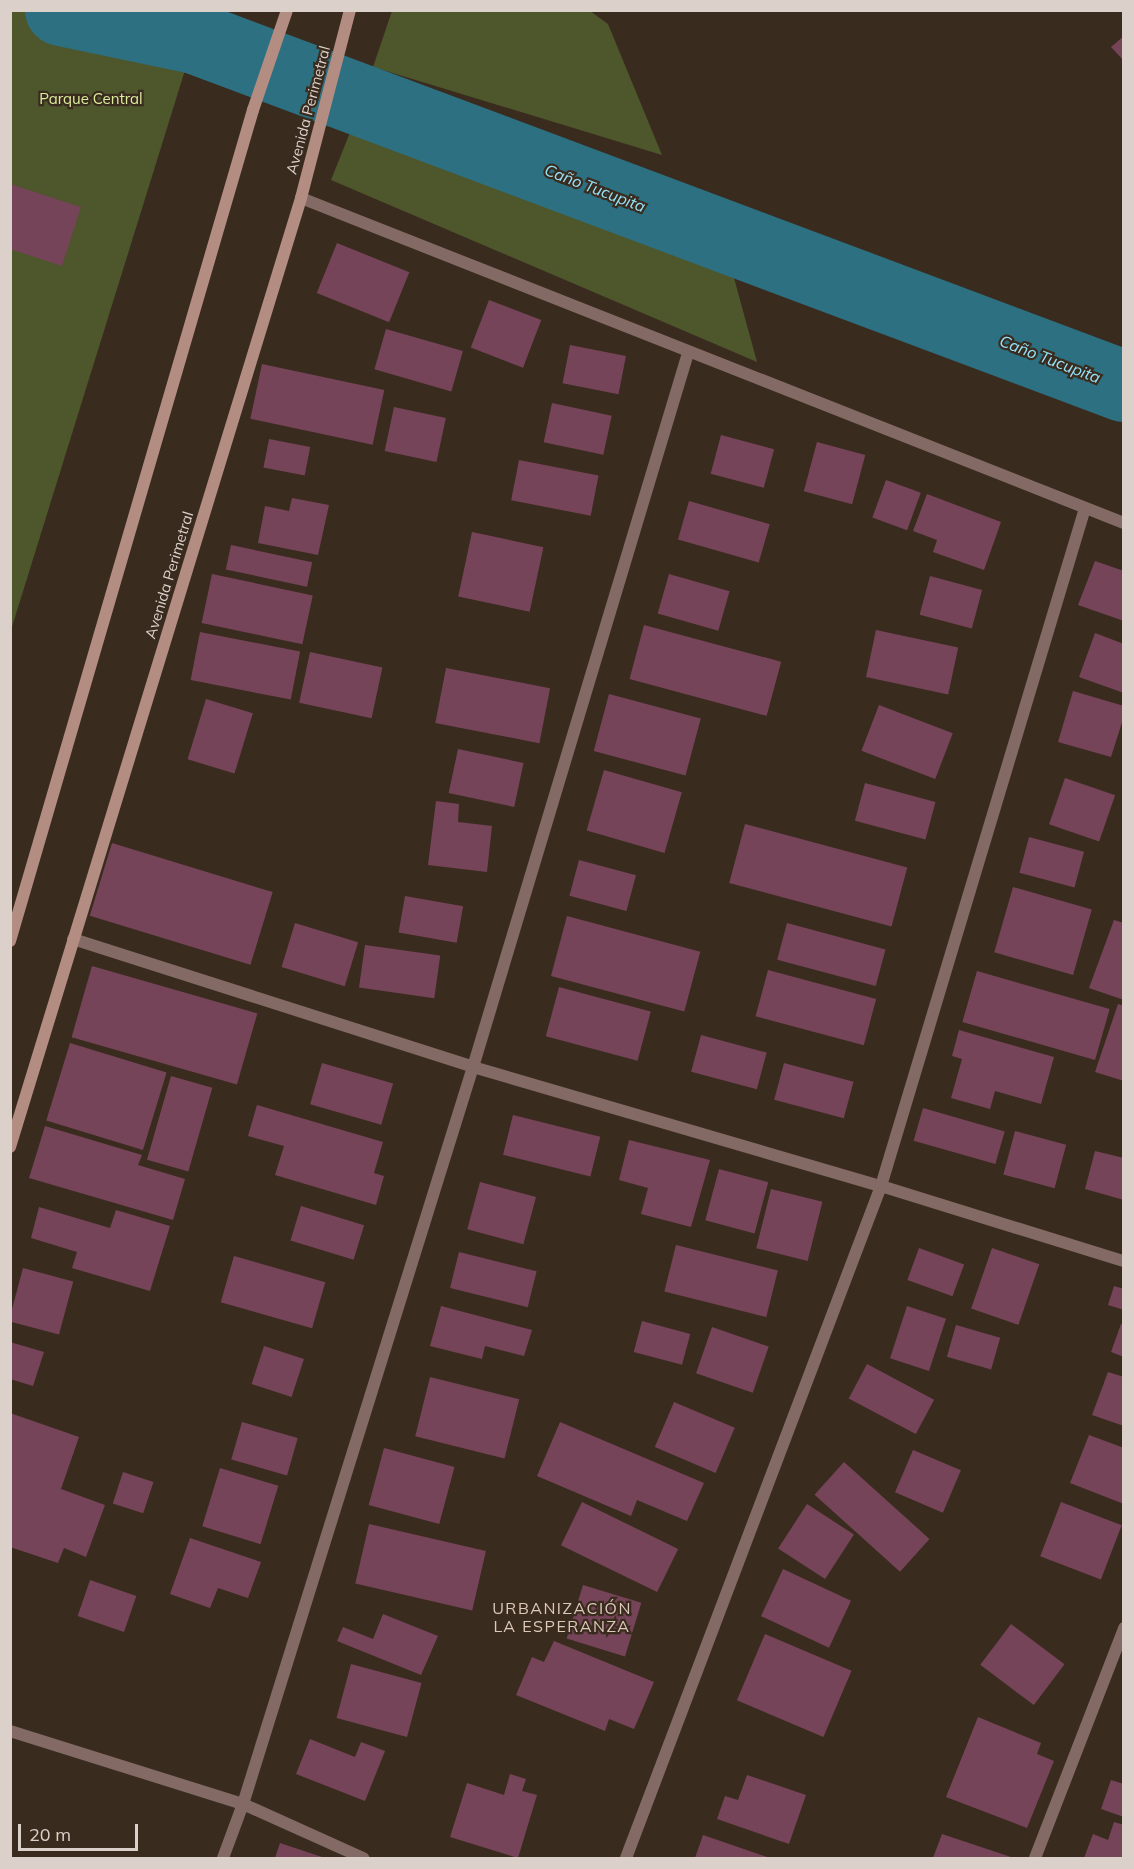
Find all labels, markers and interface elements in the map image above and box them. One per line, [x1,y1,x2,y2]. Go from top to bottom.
street label: Avenida Perimetral [282,44,334,176]
park label: Parque Central [39,90,143,108]
water label: Caño Tucupita [542,160,648,216]
water label: Caño Tucupita [997,331,1103,387]
street label: Avenida Perimetral [141,509,197,641]
district label: URBANIZACIÓN LA ESPERANZA [492,1598,632,1636]
scale bar [21,1812,141,1850]
text: 20 m [29,1823,71,1846]

